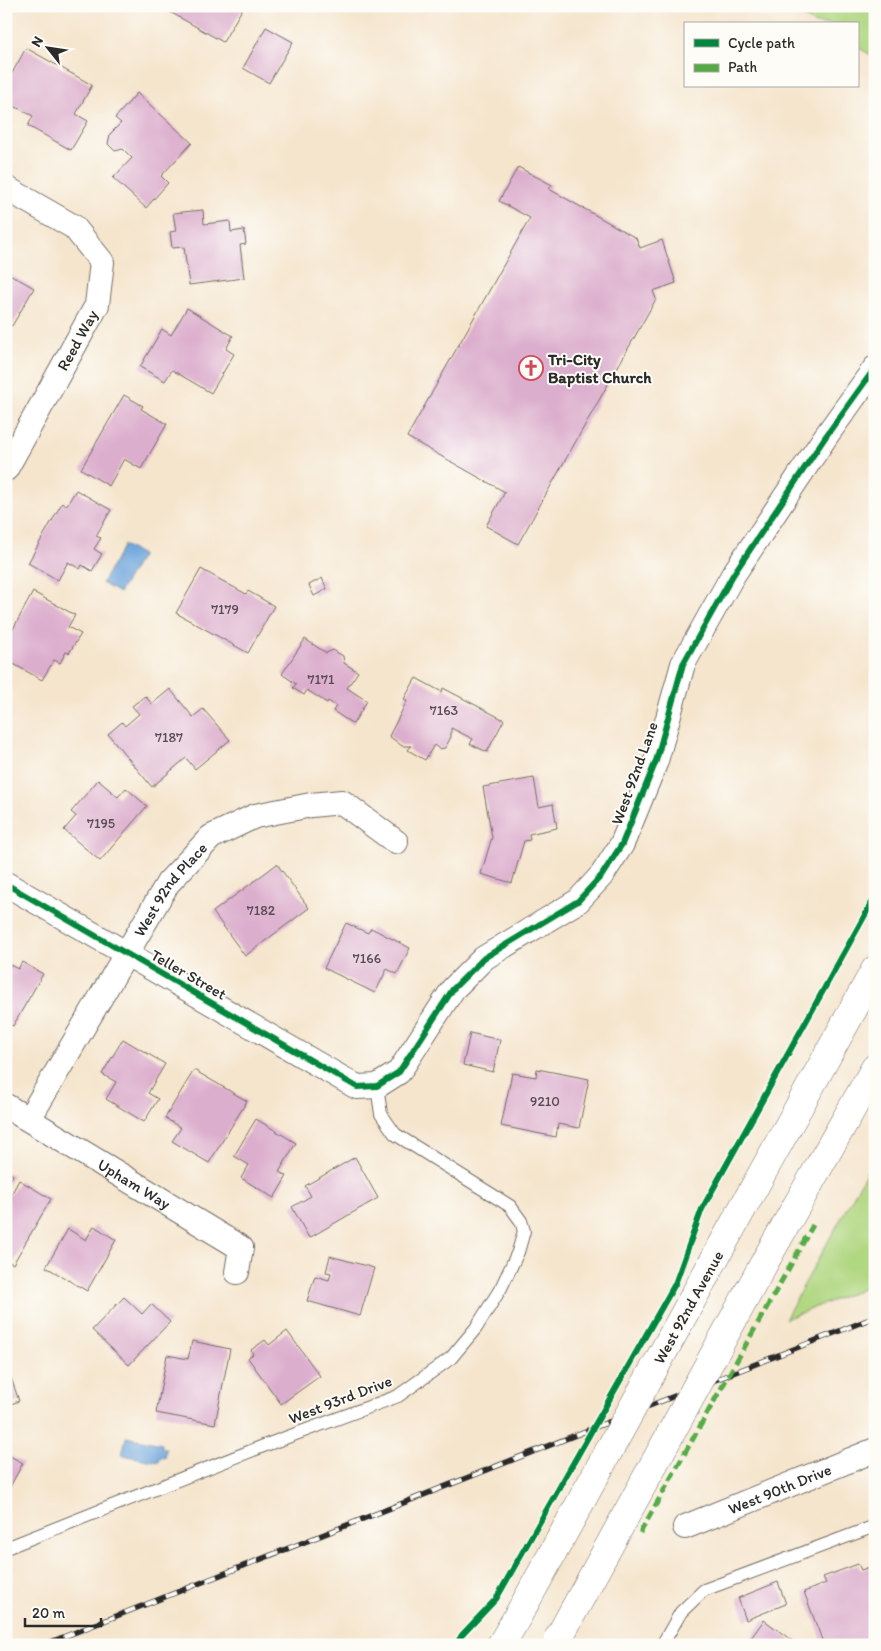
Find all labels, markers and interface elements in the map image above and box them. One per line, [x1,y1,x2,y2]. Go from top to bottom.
north arrow [22,22,72,72]
legend [684,22,858,88]
text: N [27,33,47,50]
text: Cycle path [728,34,795,52]
text: Path [728,58,757,76]
street label: Reed Way [53,306,102,374]
place label: Tri-City Baptist Church [547,350,652,388]
church icon: Tri-City Baptist Church [518,355,544,381]
house number: 7179 [211,601,239,618]
house number: 7171 [308,671,335,688]
house number: 7163 [430,702,459,719]
street label: West 92nd Lane [607,719,662,827]
house number: 7187 [155,729,183,746]
house number: 7195 [87,815,115,832]
street label: West 92nd Place [130,838,211,940]
house number: 7182 [247,902,276,919]
street label: Teller Street [148,945,230,1004]
house number: 7166 [353,950,381,967]
house number: 9210 [530,1093,560,1110]
street label: Upham Way [94,1155,174,1214]
street label: West 92nd Avenue [649,1247,728,1367]
street label: West 93rd Drive [286,1371,395,1428]
street label: West 90th Drive [725,1460,834,1519]
scale bar [25,1596,101,1628]
text: 20 m [32,1604,66,1622]

